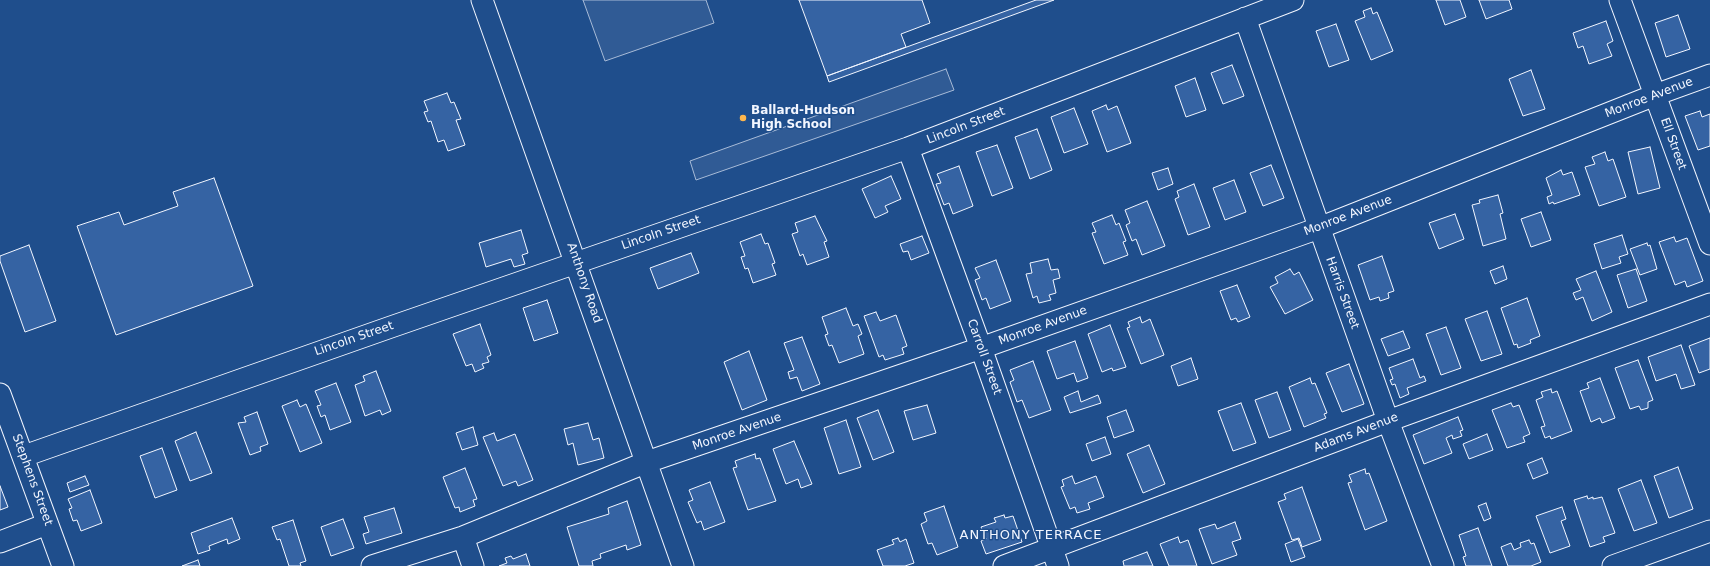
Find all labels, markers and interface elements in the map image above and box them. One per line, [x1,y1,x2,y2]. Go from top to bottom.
street label: Monroe Avenue [1603,75,1695,121]
place label: Ballard-Hudson High School [751,104,855,132]
street label: Lincoln Street [925,104,1007,148]
marker: Ballard-Hudson High School [738,113,748,123]
street label: Ell Street [1657,116,1689,172]
street label: Monroe Avenue [1302,193,1394,239]
street label: Lincoln Street [620,213,702,253]
street label: Anthony Road [564,241,604,325]
street label: Harris Street [1322,255,1362,331]
street label: Monroe Avenue [997,303,1089,349]
street label: Carroll Street [964,317,1004,397]
street label: Lincoln Street [313,319,395,359]
street label: Monroe Avenue [691,410,783,454]
street label: Adams Avenue [1312,410,1400,456]
street label: Stephens Street [9,432,55,528]
district label: ANTHONY TERRACE [959,528,1103,544]

